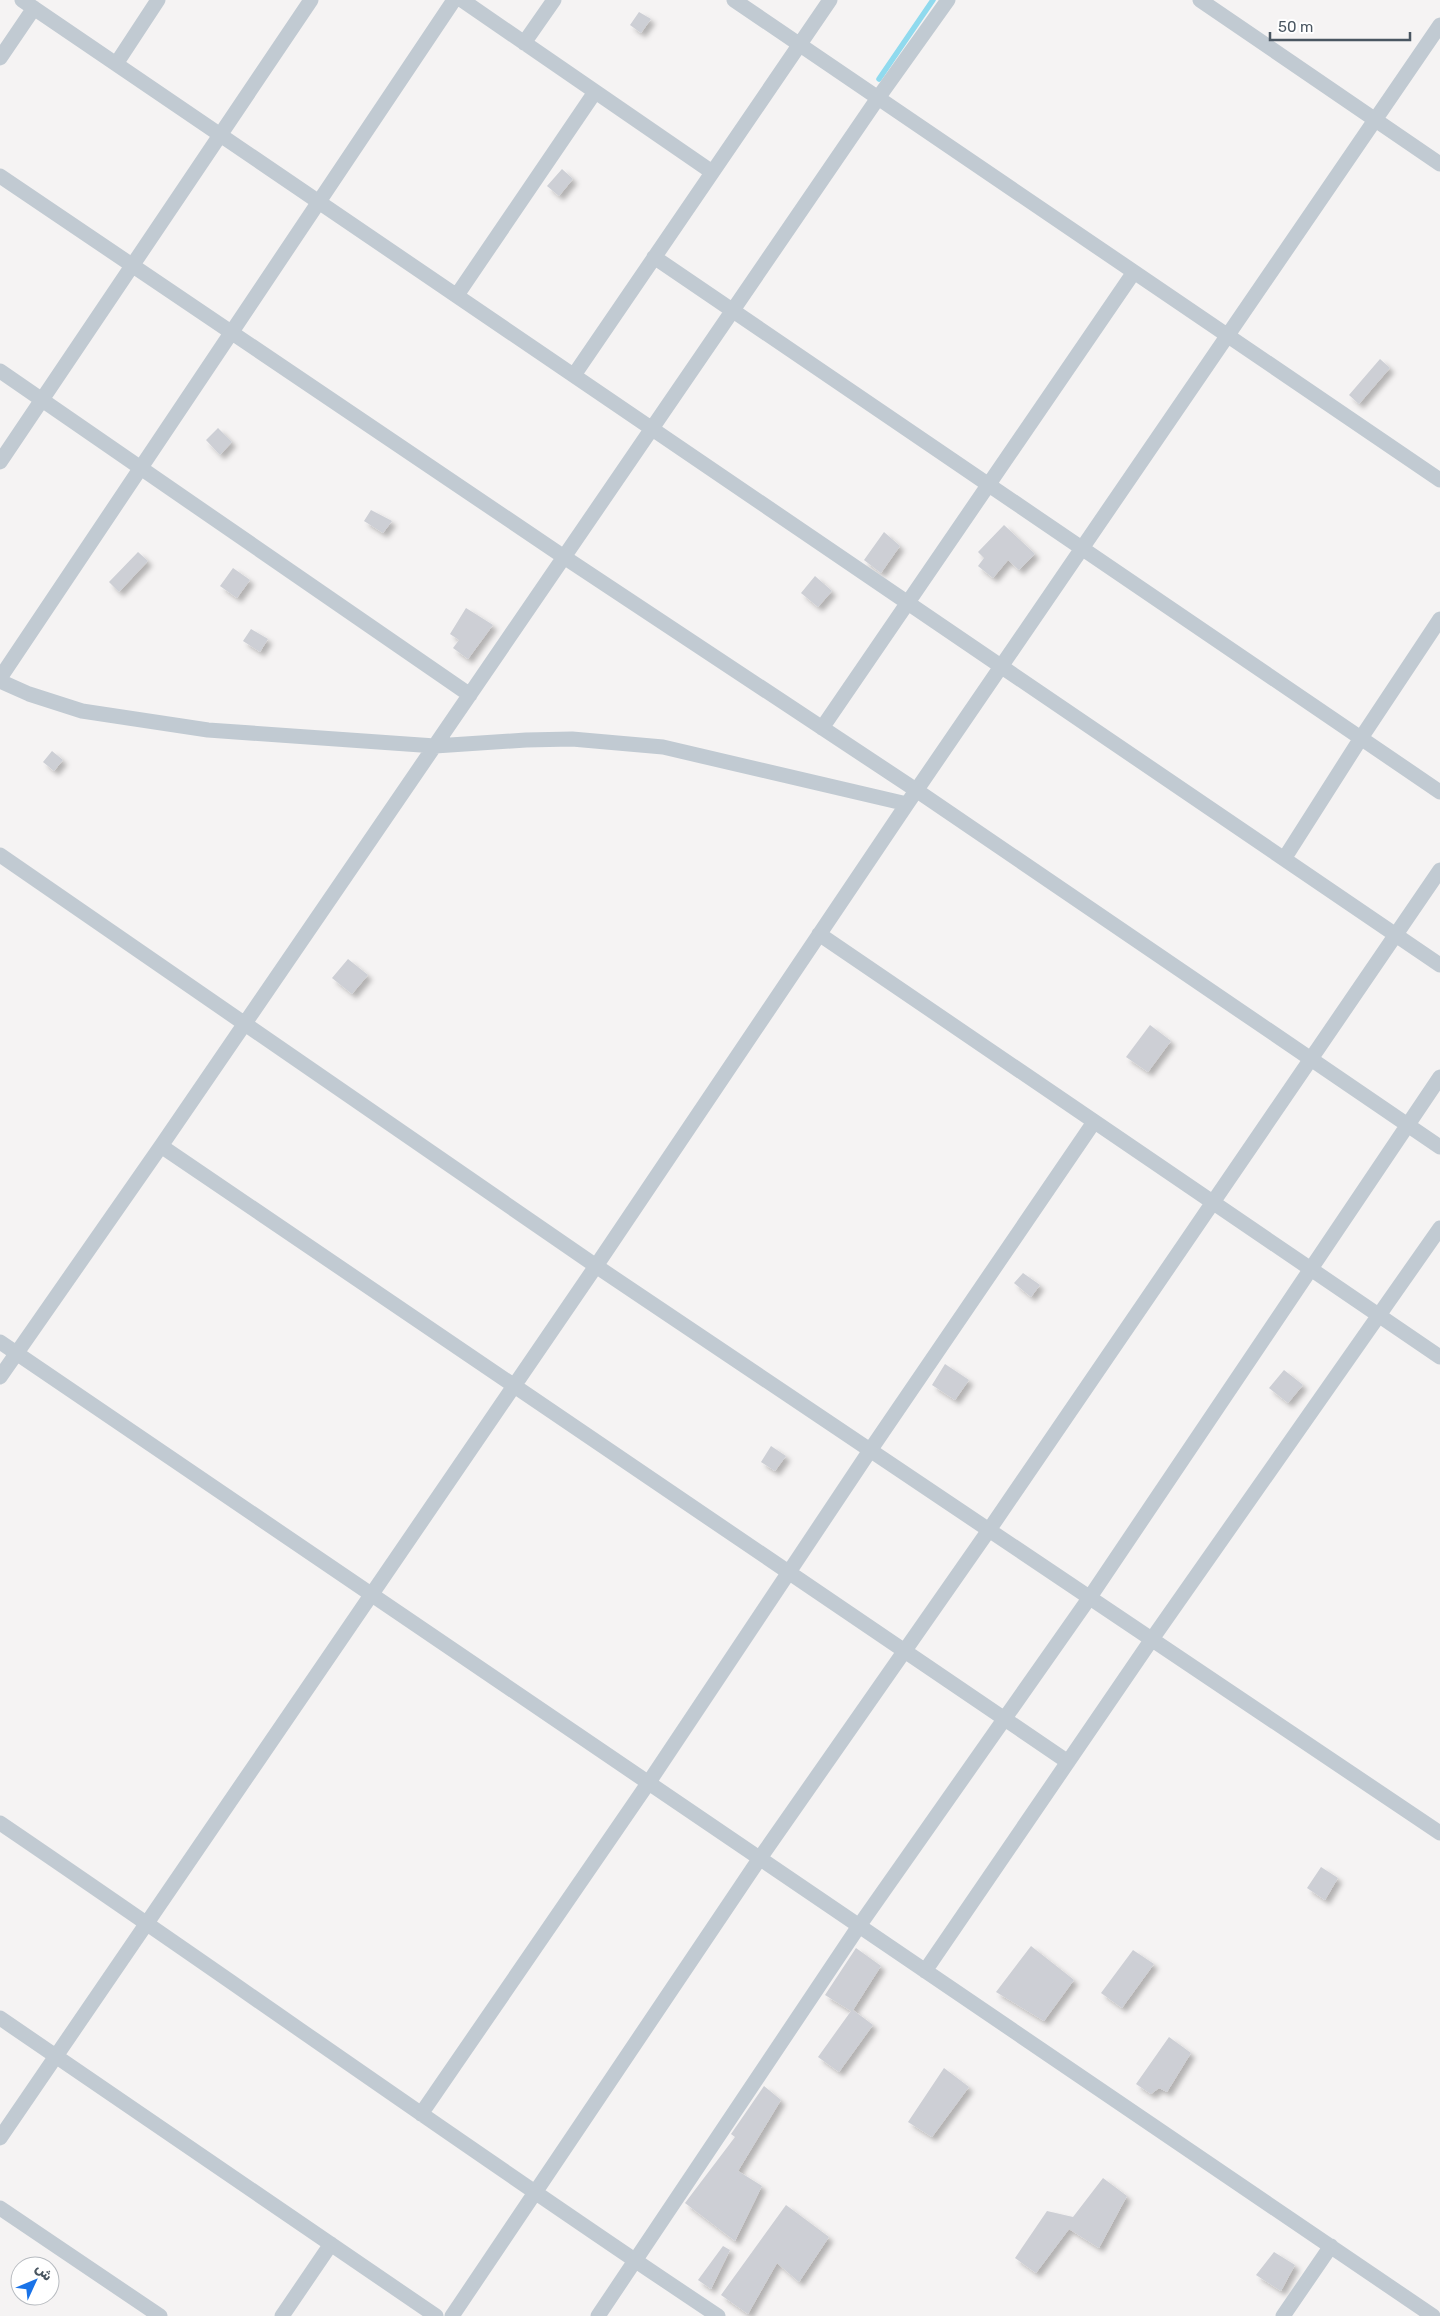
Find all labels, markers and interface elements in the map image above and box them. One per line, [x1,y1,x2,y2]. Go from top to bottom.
scale bar [1270,10,1410,42]
text: 50 m [1278,18,1313,36]
north arrow [10,2256,60,2306]
text: ش [32,2260,56,2285]

